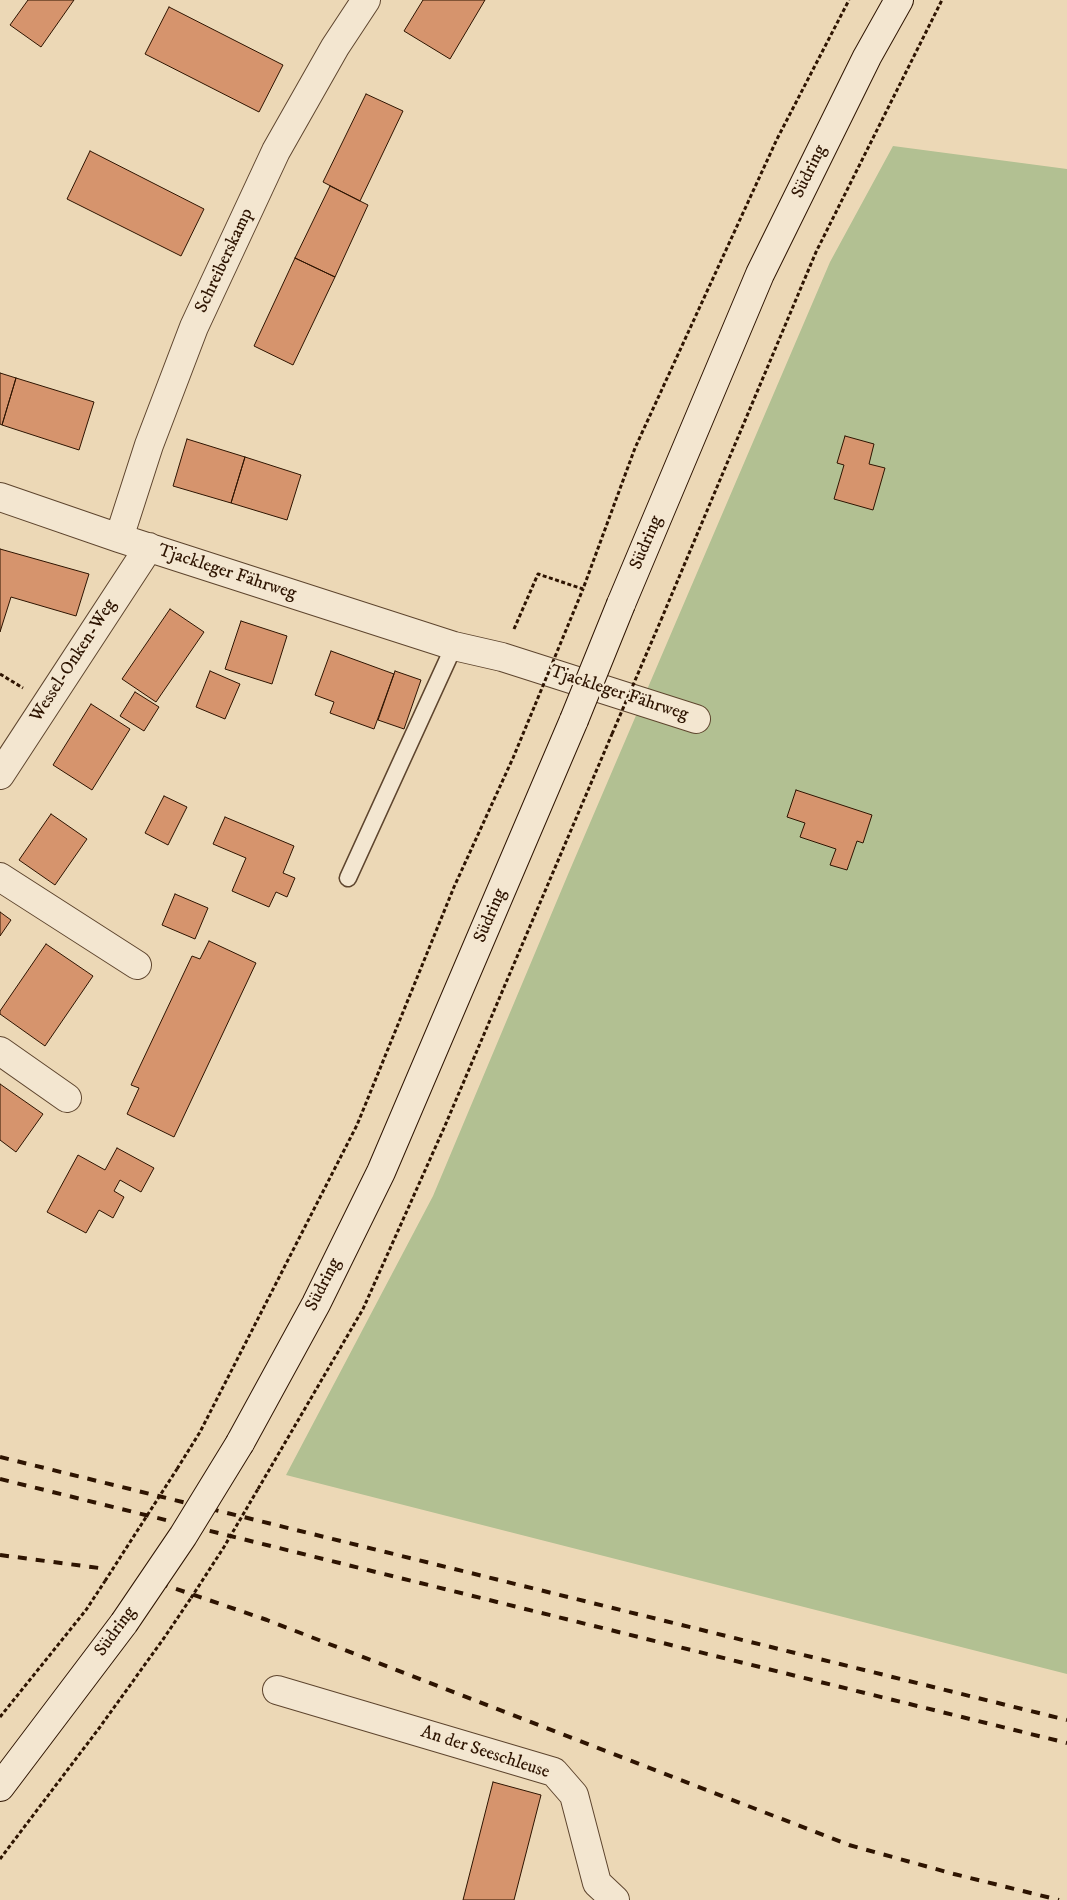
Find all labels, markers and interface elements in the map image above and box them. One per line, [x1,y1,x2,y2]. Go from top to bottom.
street label: Südring [788,142,832,202]
street label: Schreiberskamp [191,205,259,317]
street label: Südring [626,513,668,573]
street label: Tjackleger Fährweg [155,540,299,606]
street label: Wessel-Onken-Weg [26,595,122,727]
street label: Tjackleger Fährweg [547,661,691,727]
street label: Südring [470,886,512,946]
street label: Südring [302,1255,346,1315]
street label: Südring [91,1603,141,1661]
street label: An der Seeschleuse [418,1722,552,1784]

